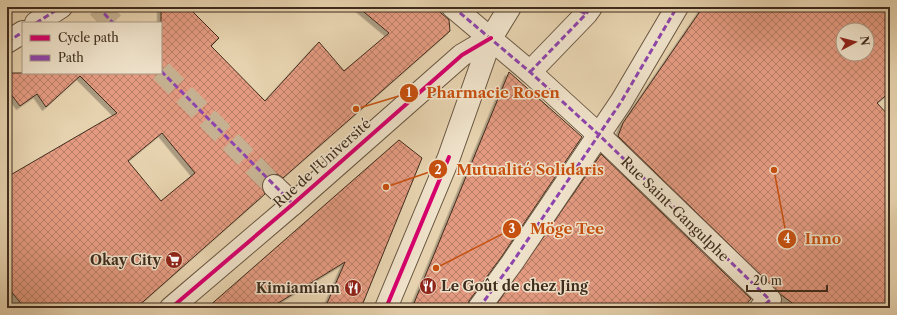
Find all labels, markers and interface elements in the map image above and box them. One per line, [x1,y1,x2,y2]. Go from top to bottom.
legend [22,22,162,74]
north arrow [835,22,875,62]
text: Cycle path [58,30,119,45]
text: N [857,35,873,47]
text: Path [58,50,84,65]
callout: Pharmacie Rosen [399,79,568,106]
text: Pharmacie Rosen [426,83,561,102]
text: 1 [406,85,412,100]
street label: Rue de l'Université [269,114,375,212]
street label: Rue Saint-Gangulphe [617,153,733,265]
callout: Mutualité Solidaris [428,156,612,183]
text: Mutualité Solidaris [456,160,604,179]
text: 2 [434,162,442,177]
callout: Möge Tee [502,216,612,243]
text: Möge Tee [530,219,604,238]
text: 3 [509,221,516,236]
callout: Inno [777,225,849,252]
text: Inno [805,229,841,248]
text: 4 [783,231,791,246]
supermarket icon: Okay City [164,250,184,270]
place label: Okay City [90,251,161,269]
scale bar [747,267,827,293]
text: 20 m [753,273,782,288]
restaurant icon: Le Goût de chez Jing [418,276,438,296]
place label: Le Goût de chez Jing [441,277,589,295]
restaurant icon: Kimiamiam [343,278,363,298]
place label: Kimiamiam [256,279,340,297]

